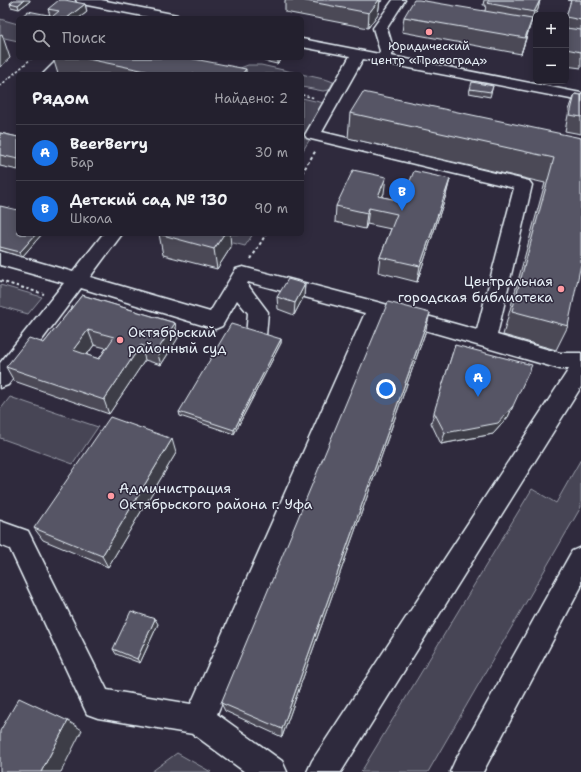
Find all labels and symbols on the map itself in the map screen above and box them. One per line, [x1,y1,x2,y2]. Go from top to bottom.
marker: Юридический центр «Правоград» [424,27,434,37]
place label: Юридический центр «Правоград» [371,38,488,68]
pin: B [389,178,415,211]
place label: Центральная городская библиотека [398,272,553,306]
marker: Центральная городская библиотека [556,284,566,294]
place label: Октябрьский районный суд [128,323,226,357]
marker: Октябрьский районный суд [115,335,125,345]
pin: A [465,364,491,397]
your location [376,379,396,399]
place label: Администрация Октябрьского района г. Уфа [119,479,313,513]
marker: Администрация Октябрьского района г. Уфа [106,491,116,501]

